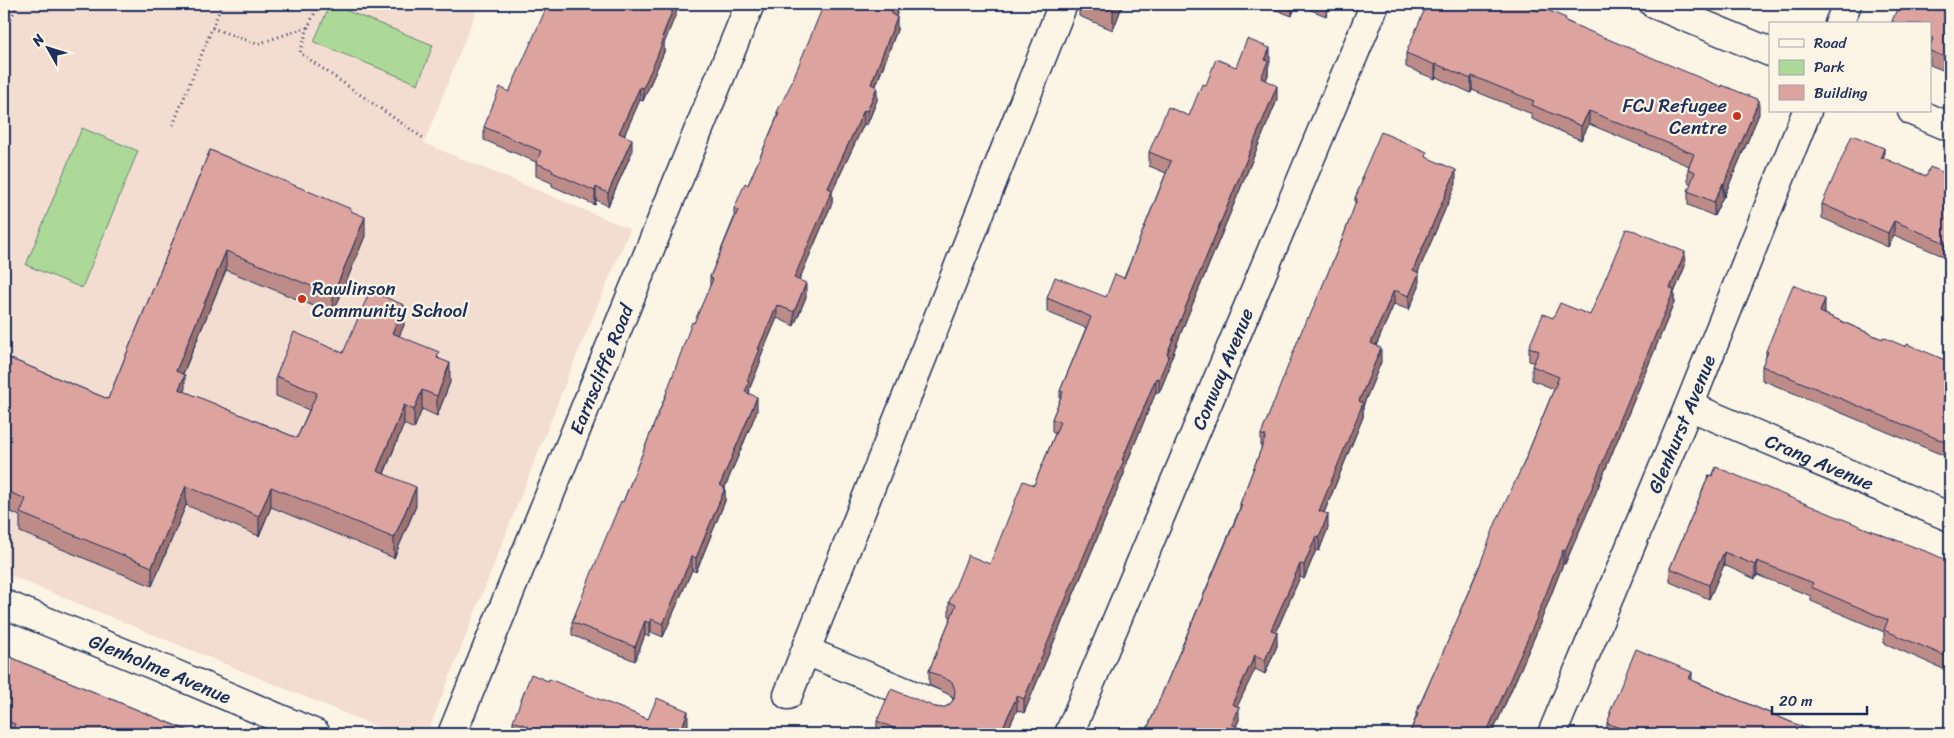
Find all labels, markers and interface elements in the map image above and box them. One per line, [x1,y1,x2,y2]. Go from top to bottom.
north arrow [22,22,72,72]
legend [1769,22,1932,112]
text: N [25,28,51,53]
text: Road [1814,30,1847,56]
text: Park [1814,54,1845,80]
text: Building [1814,80,1868,106]
place label: FCJ Refugee Centre [1623,89,1727,144]
marker: FCJ Refugee Centre [1731,110,1743,122]
place label: Rawlinson Community School [312,272,468,327]
marker: Rawlinson Community School [296,293,308,305]
street label: Earnscliffe Road [560,298,643,439]
street label: Conway Avenue [1182,303,1263,435]
street label: Glenhurst Avenue [1638,350,1725,498]
street label: Crang Avenue [1760,424,1879,500]
street label: Glenholme Avenue [84,624,237,713]
scale bar [1772,683,1866,715]
text: 20 m [1779,688,1813,714]

